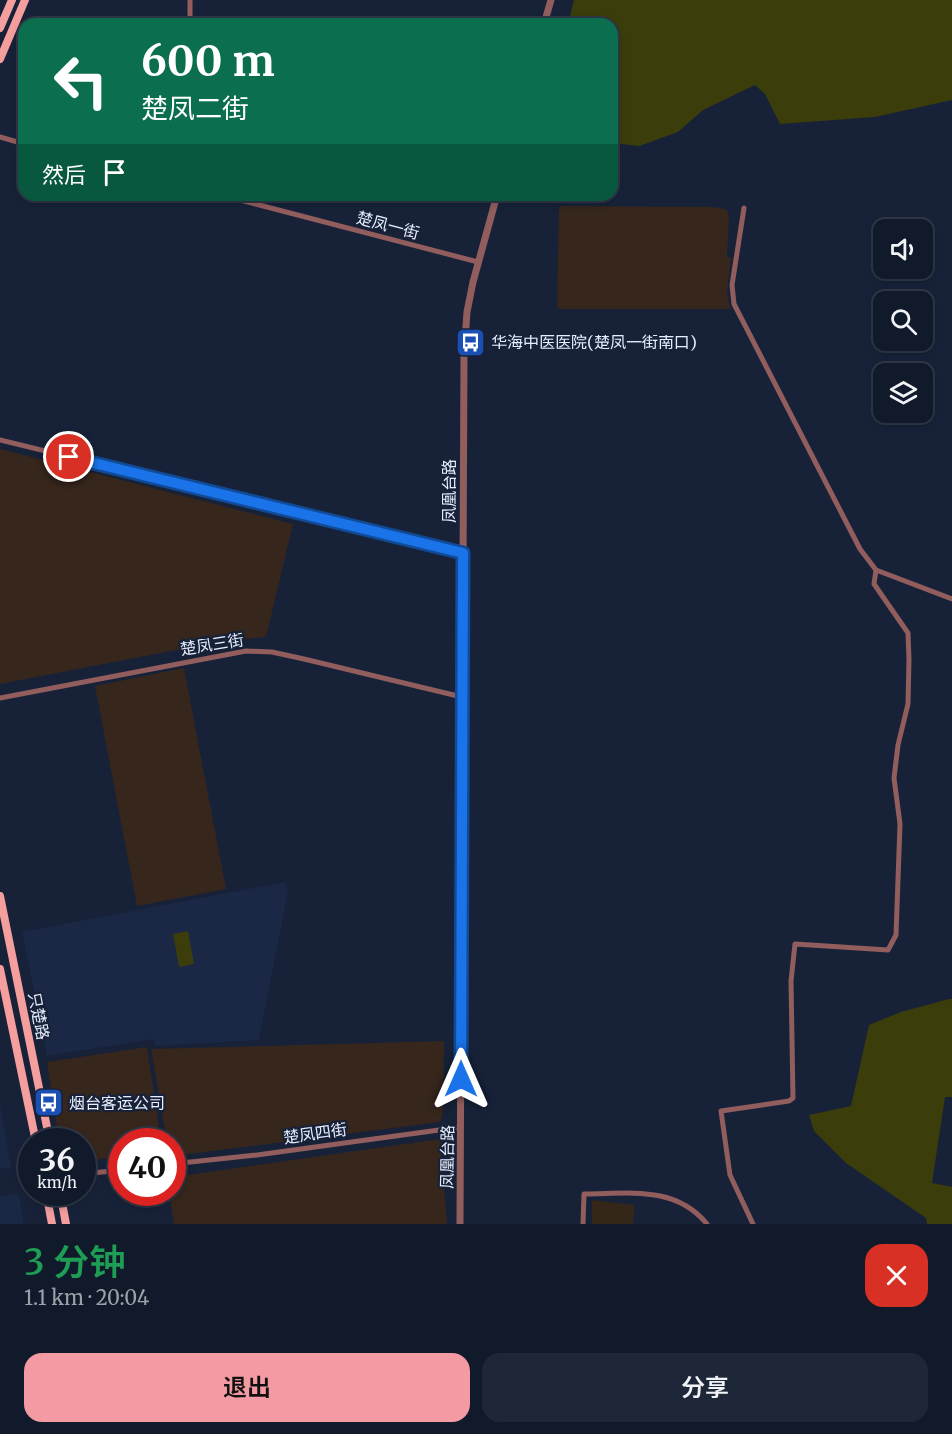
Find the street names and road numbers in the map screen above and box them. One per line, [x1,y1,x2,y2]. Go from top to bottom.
street label: 楚凤一街 [354,207,422,243]
street label: 凤凰台路 [439,459,459,523]
street label: 楚凤三街 [179,629,245,659]
street label: 只楚路 [25,991,53,1041]
street label: 楚凤四街 [282,1119,348,1147]
street label: 凤凰台路 [436,1125,458,1189]

